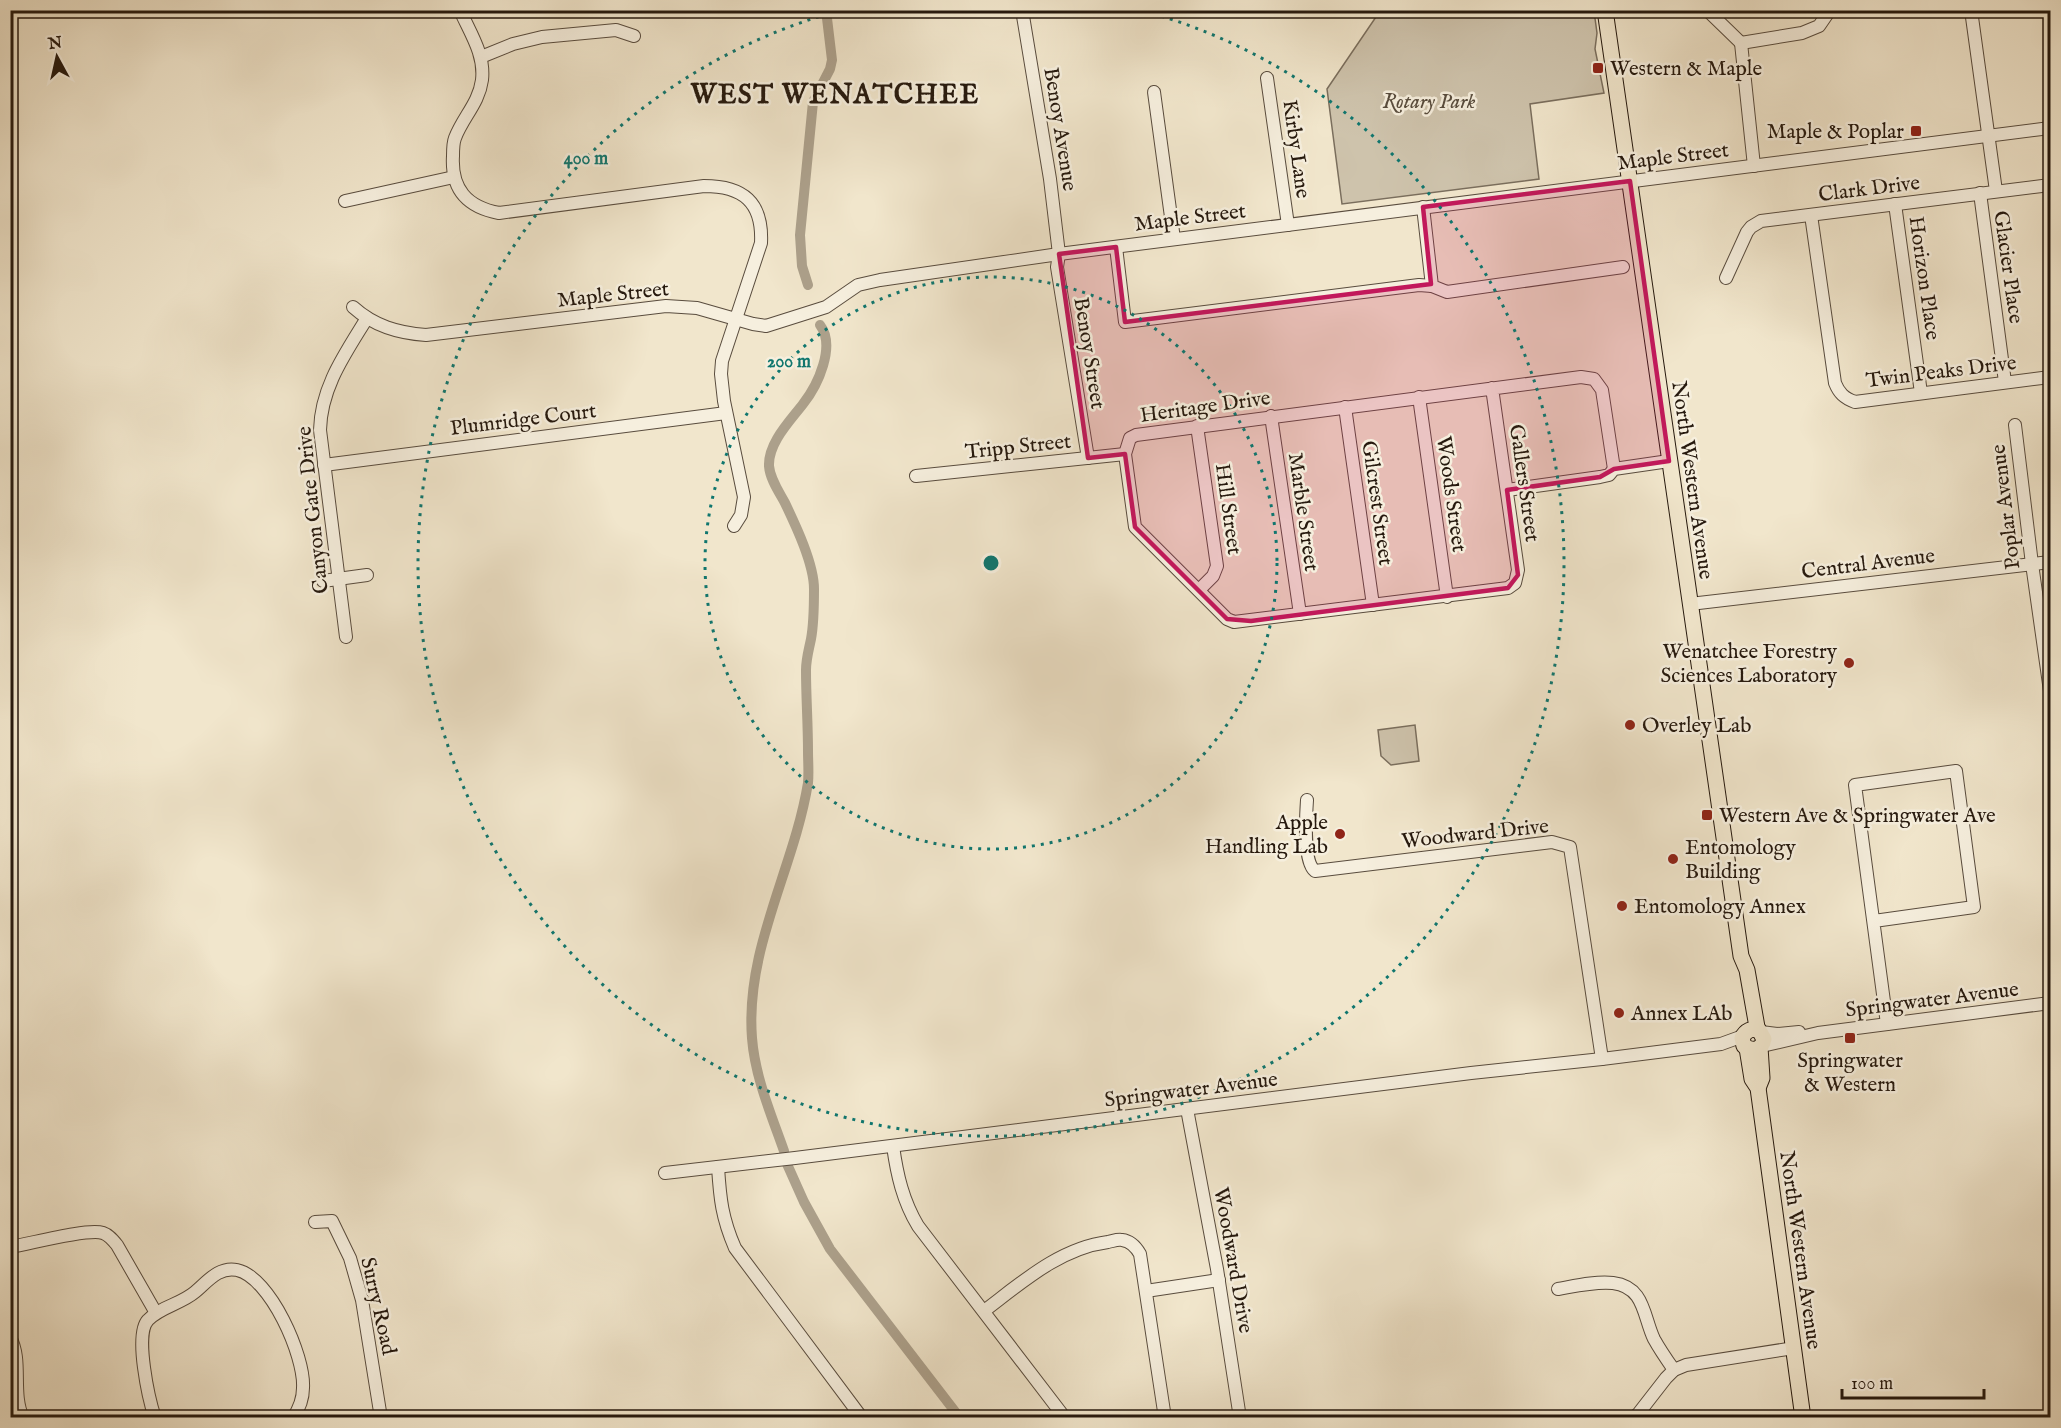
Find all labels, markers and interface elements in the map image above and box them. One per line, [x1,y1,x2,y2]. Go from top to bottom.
north arrow [27,27,87,87]
text: N [46,33,64,55]
place label: Western & Maple [1610,56,1762,83]
marker: Western & Maple [1591,61,1605,75]
street label: Benoy Avenue [1036,65,1083,193]
district label: WEST WENATCHEE [689,79,980,113]
park label: Rotary Park [1383,89,1476,116]
street label: Kirby Lane [1275,98,1316,201]
place label: Maple & Poplar [1767,119,1904,146]
marker: Maple & Poplar [1909,124,1923,138]
street label: Maple Street [1616,137,1730,178]
text: 400 m [564,148,608,171]
street label: Clark Drive [1817,170,1922,209]
street label: Maple Street [1133,198,1247,239]
street label: Glacier Place [1986,209,2029,326]
street label: Horizon Place [1901,215,1946,342]
street label: Maple Street [556,276,670,315]
street label: Benoy Street [1066,295,1111,411]
street label: Twin Peaks Drive [1864,350,2018,395]
text: 200 m [767,351,811,374]
street label: North Western Avenue [1664,379,1719,581]
street label: Heritage Drive [1138,385,1273,430]
street label: Plumridge Court [449,398,598,443]
street label: Gallers Street [1502,423,1545,544]
street label: Canyon Gate Drive [291,424,336,595]
street label: Tripp Street [964,429,1073,466]
street label: Woods Street [1429,434,1472,554]
street label: Gilcrest Street [1354,439,1399,567]
street label: Poplar Avenue [1985,442,2028,571]
street label: Marble Street [1281,451,1324,573]
street label: Hill Street [1208,462,1247,557]
street label: Central Avenue [1800,543,1937,586]
centre of rings [981,553,1001,573]
place label: Wenatchee Forestry Sciences Laboratory [1661,639,1838,690]
marker: Wenatchee Forestry Sciences Laboratory [1842,656,1856,670]
place label: Overley Lab [1642,713,1751,740]
marker: Overley Lab [1623,718,1637,732]
place label: Western Ave & Springwater Ave [1719,803,1996,830]
marker: Western Ave & Springwater Ave [1700,808,1714,822]
place label: Apple Handling Lab [1205,810,1328,861]
street label: Woodward Drive [1400,813,1550,856]
marker: Apple Handling Lab [1333,827,1347,841]
place label: Entomology Building [1685,835,1797,886]
marker: Entomology Building [1666,852,1680,866]
place label: Entomology Annex [1634,894,1806,921]
marker: Entomology Annex [1615,899,1629,913]
street label: Springwater Avenue [1844,976,2021,1025]
place label: Annex LAb [1630,1001,1732,1028]
marker: Annex LAb [1612,1006,1626,1020]
marker: Springwater & Western [1843,1031,1857,1045]
place label: Springwater & Western [1797,1048,1903,1099]
street label: Springwater Avenue [1103,1066,1280,1115]
street label: North Western Avenue [1772,1149,1827,1351]
street label: Woodward Drive [1206,1185,1259,1336]
street label: Surry Road [353,1255,402,1359]
scale bar [1842,1362,1984,1400]
text: 100 m [1851,1373,1893,1396]

